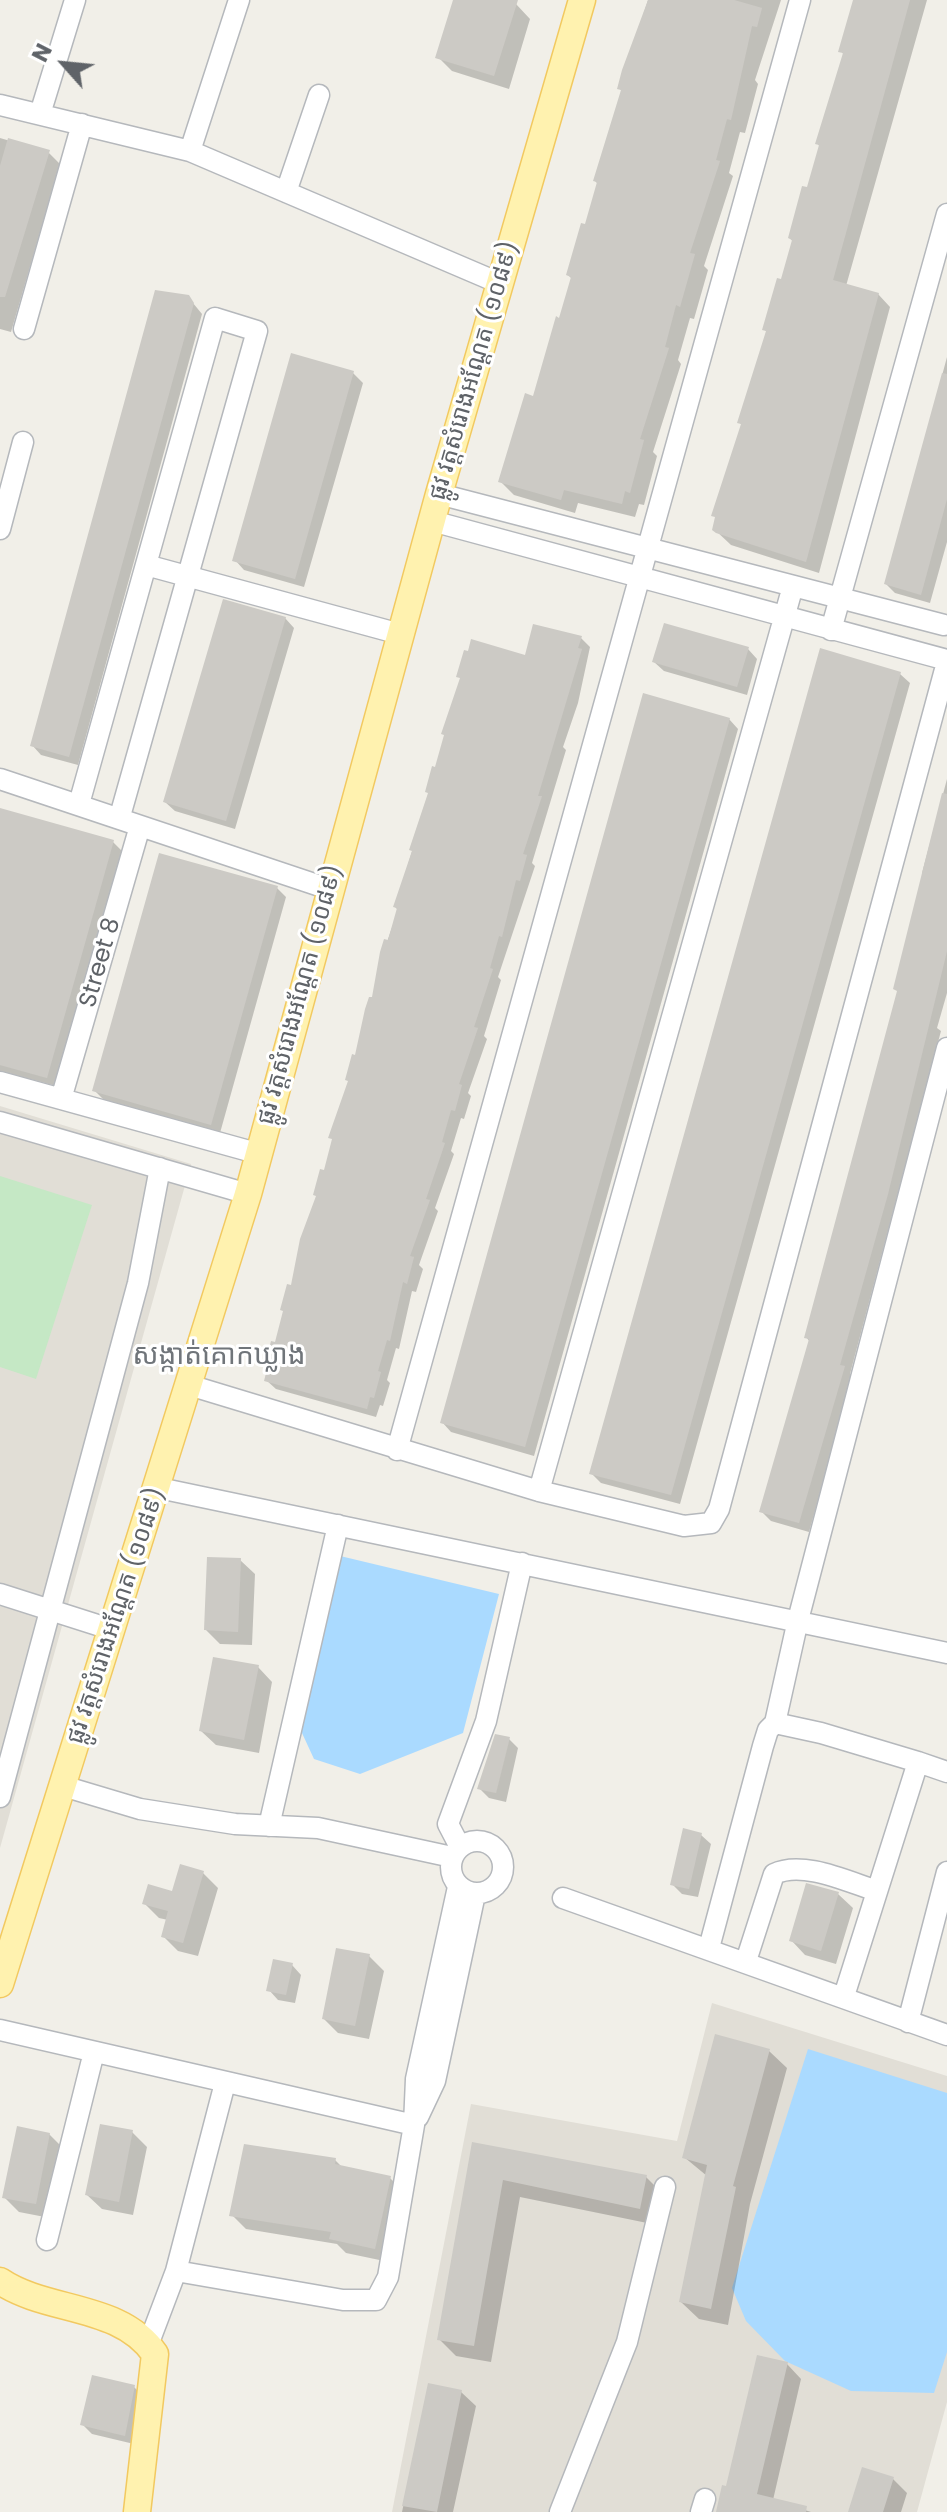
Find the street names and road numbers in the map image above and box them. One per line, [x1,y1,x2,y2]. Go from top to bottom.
street label: ផ្លូវ វត្តសំរោងអណ្ដែត (១០៨៩) [424,238,526,504]
street label: ផ្លូវ វត្តសំរោងអណ្ដែត (១០៨៩) [252,862,350,1128]
street label: Street 8 [75,915,127,1011]
street label: ផ្លូវ វត្តសំរោងអណ្ដែត (១០៨៩) [62,1484,172,1748]

